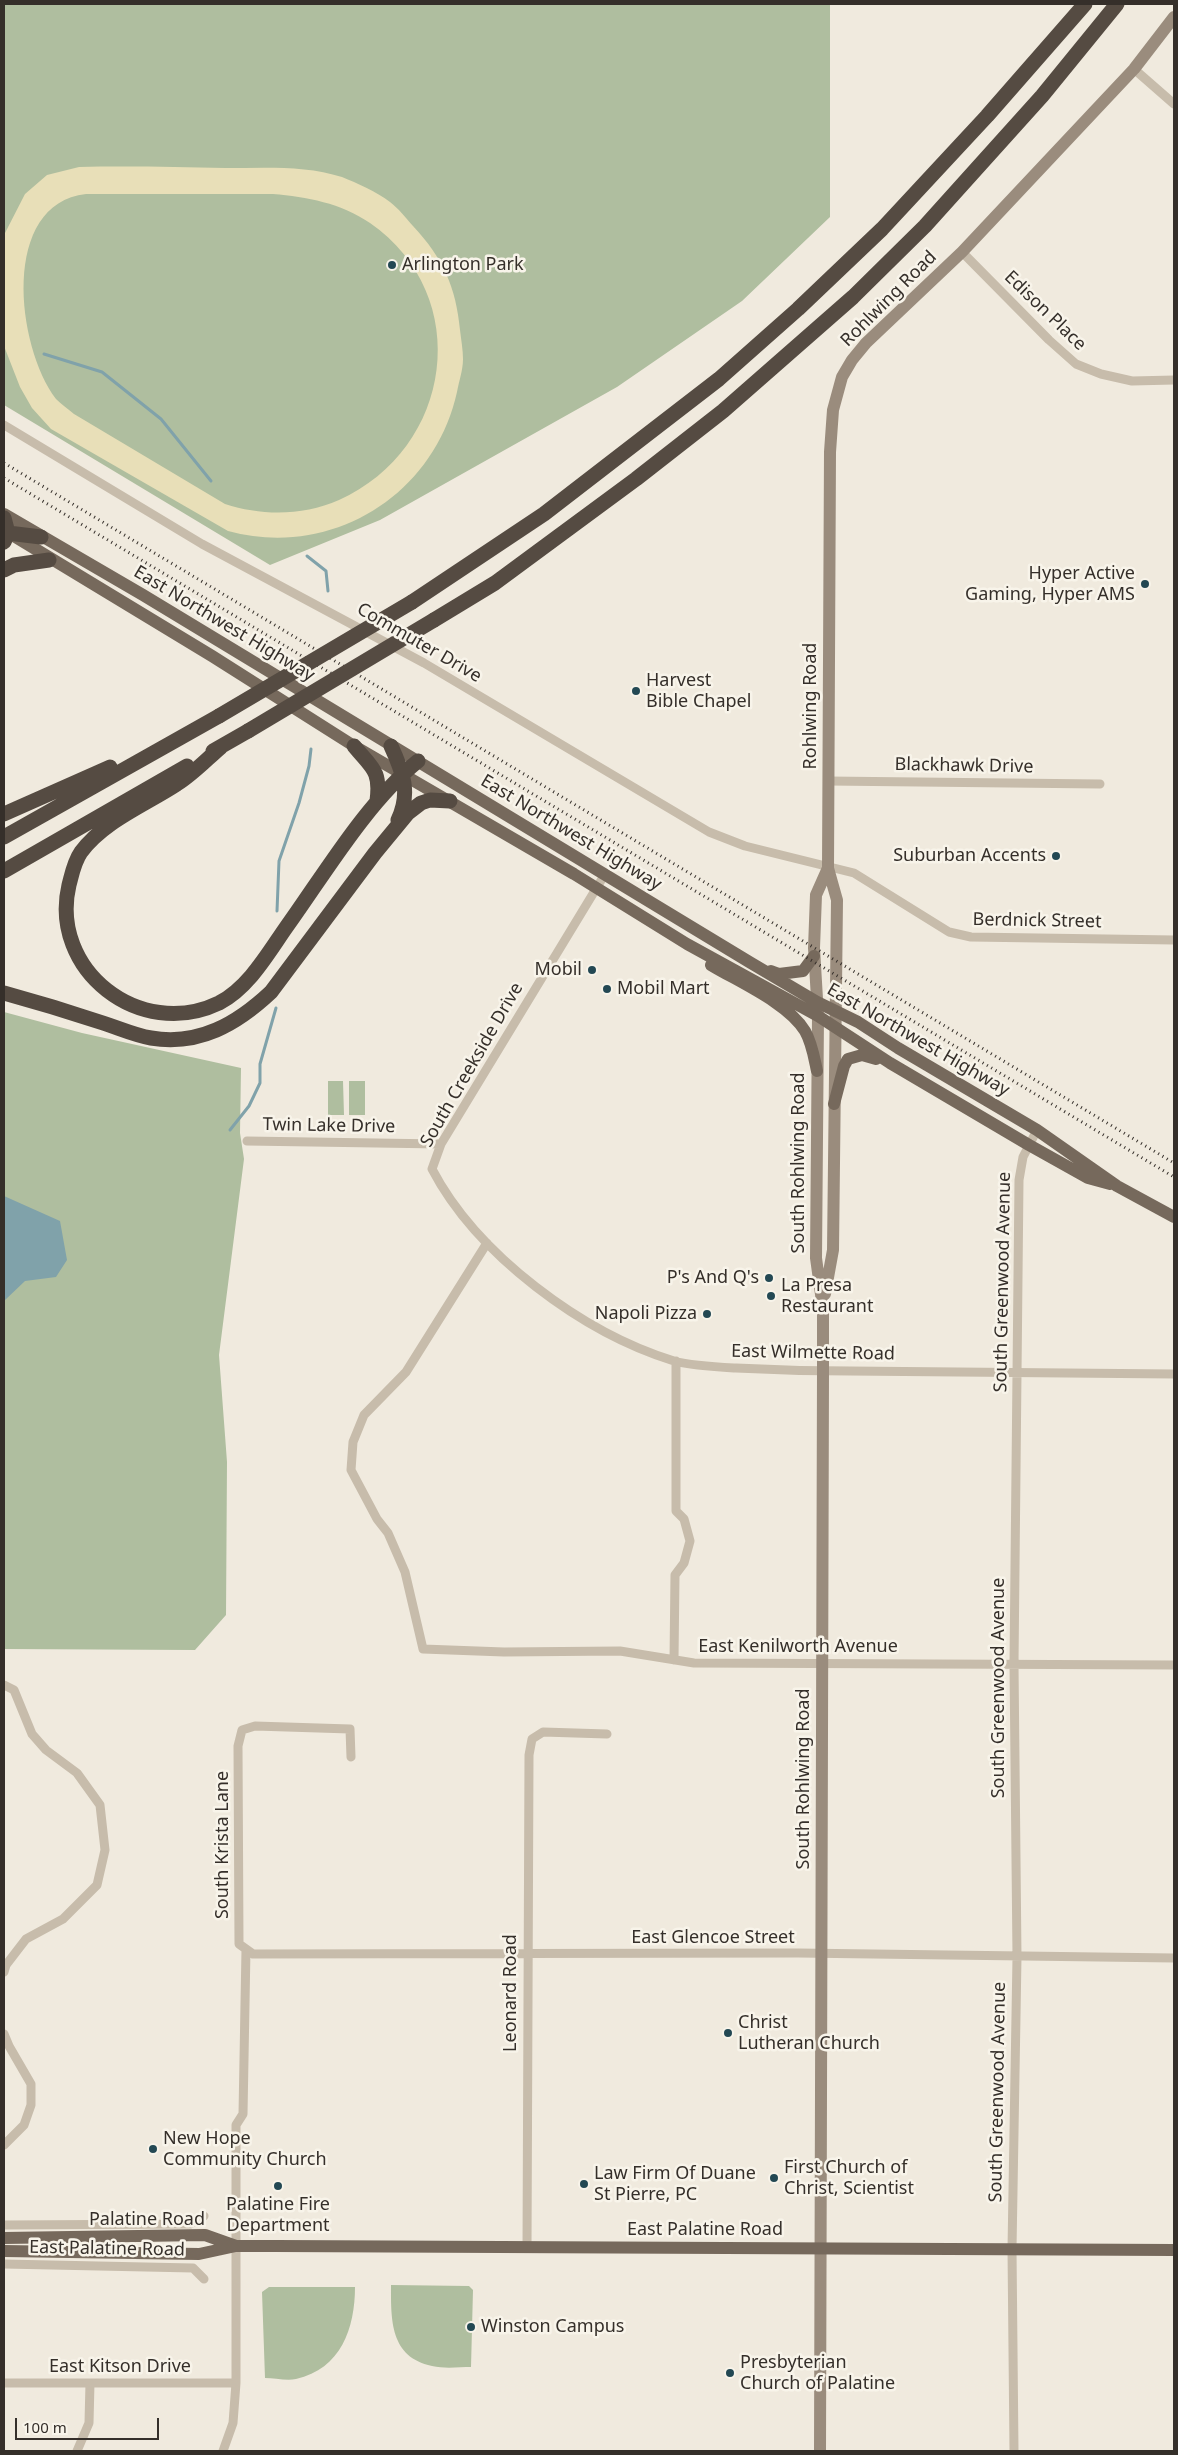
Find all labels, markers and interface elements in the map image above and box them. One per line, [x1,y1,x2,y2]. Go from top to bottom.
street label: Rohlwing Road [837,247,941,351]
place label: Arlington Park [402,254,524,276]
marker: Arlington Park [386,259,398,271]
street label: Edison Place [1000,267,1090,355]
street label: East Northwest Highway [130,561,318,687]
place label: Hyper Active Gaming, Hyper AMS [965,563,1135,606]
marker: Hyper Active Gaming, Hyper AMS [1139,578,1151,590]
street label: Commuter Drive [353,599,485,687]
street label: Rohlwing Road [800,643,822,769]
place label: Harvest Bible Chapel [646,670,751,712]
marker: Harvest Bible Chapel [630,685,642,697]
street label: Blackhawk Drive [894,754,1034,778]
street label: East Northwest Highway [477,770,665,896]
place label: Suburban Accents [893,845,1046,867]
marker: Suburban Accents [1050,850,1062,862]
street label: Berdnick Street [972,909,1102,933]
place label: Mobil [534,959,582,981]
marker: Mobil [586,964,598,976]
place label: Mobil Mart [617,978,710,1000]
street label: South Creekside Drive [416,979,528,1151]
street label: East Northwest Highway [823,979,1013,1101]
marker: Mobil Mart [601,983,613,995]
street label: South Rohlwing Road [788,1073,810,1253]
street label: Twin Lake Drive [262,1114,396,1138]
street label: South Greenwood Avenue [990,1171,1016,1393]
place label: P's And Q's [667,1267,759,1289]
marker: P's And Q's [763,1272,775,1284]
place label: La Presa Restaurant [781,1275,873,1318]
marker: La Presa Restaurant [765,1290,777,1302]
place label: Napoli Pizza [595,1303,697,1325]
marker: Napoli Pizza [701,1308,713,1320]
street label: East Wilmette Road [731,1341,895,1365]
street label: South Greenwood Avenue [988,1578,1010,1798]
street label: East Kenilworth Avenue [698,1636,898,1658]
street label: South Rohlwing Road [793,1689,815,1869]
street label: South Krista Lane [212,1771,234,1919]
street label: East Glencoe Street [631,1927,795,1949]
street label: Leonard Road [500,1934,522,2052]
street label: South Greenwood Avenue [985,1981,1011,2203]
place label: Christ Lutheran Church [738,2012,880,2054]
marker: Christ Lutheran Church [722,2027,734,2039]
place label: New Hope Community Church [163,2128,327,2170]
marker: New Hope Community Church [147,2143,159,2155]
place label: First Church of Christ, Scientist [784,2157,914,2200]
place label: Law Firm Of Duane St Pierre, PC [594,2163,756,2206]
marker: First Church of Christ, Scientist [768,2172,780,2184]
marker: Law Firm Of Duane St Pierre, PC [578,2178,590,2190]
marker: Palatine Fire Department [272,2180,284,2192]
place label: Palatine Fire Department [226,2194,330,2236]
street label: Palatine Road [89,2209,205,2231]
street label: East Palatine Road [627,2219,783,2241]
street label: East Palatine Road [29,2237,185,2261]
place label: Winston Campus [481,2316,624,2338]
marker: Winston Campus [465,2321,477,2333]
place label: Presbyterian Church of Palatine [740,2352,895,2394]
street label: East Kitson Drive [49,2356,191,2378]
marker: Presbyterian Church of Palatine [724,2367,736,2379]
scale bar [18,2408,161,2440]
text: 100 m [23,2417,67,2437]

